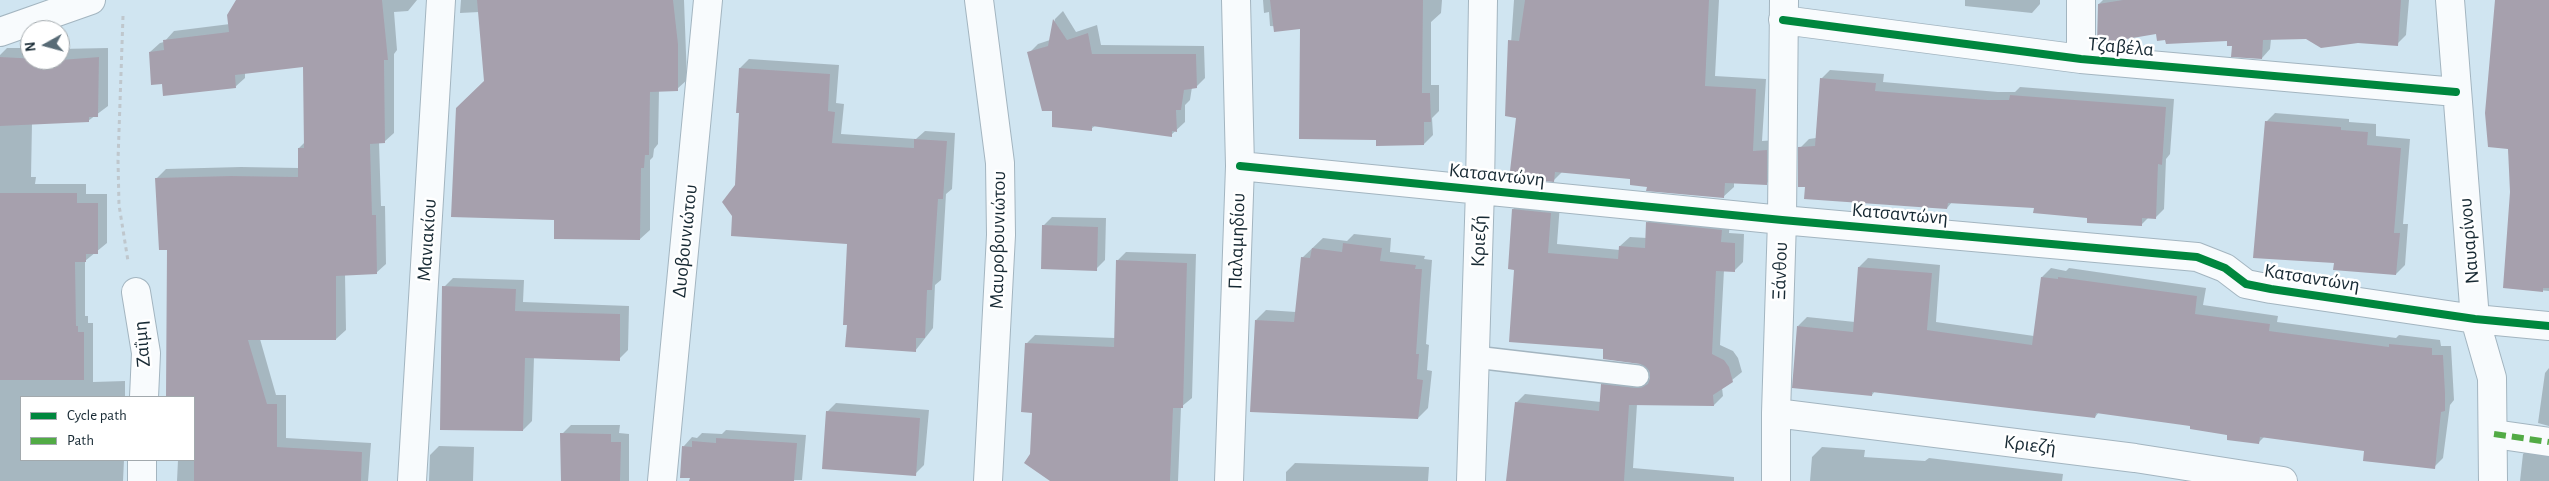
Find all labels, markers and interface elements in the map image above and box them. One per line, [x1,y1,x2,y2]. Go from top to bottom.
north arrow [20,20,70,70]
street label: Τζαβέλα [2087,32,2155,62]
text: N [24,41,39,52]
street label: Κατσαντώνη [1448,158,1546,192]
street label: Μαυροβουνιώτου [985,171,1011,309]
street label: Δυοβουνιώτου [667,183,703,299]
street label: Παλαμηδίου [1223,192,1251,290]
street label: Ναυαρίνου [2453,197,2485,285]
street label: Μανιακίου [412,198,442,282]
street label: Κατσαντώνη [1851,198,1949,230]
street label: Κριεζή [1466,214,1492,268]
street label: Ξάνθου [1767,241,1793,301]
street label: Κατσαντώνη [2262,259,2362,297]
street label: Ζαΐμη [128,320,156,368]
legend [20,396,195,461]
text: Cycle path [67,408,127,423]
street label: Κριεζή [2003,430,2057,460]
text: Path [67,433,94,448]

